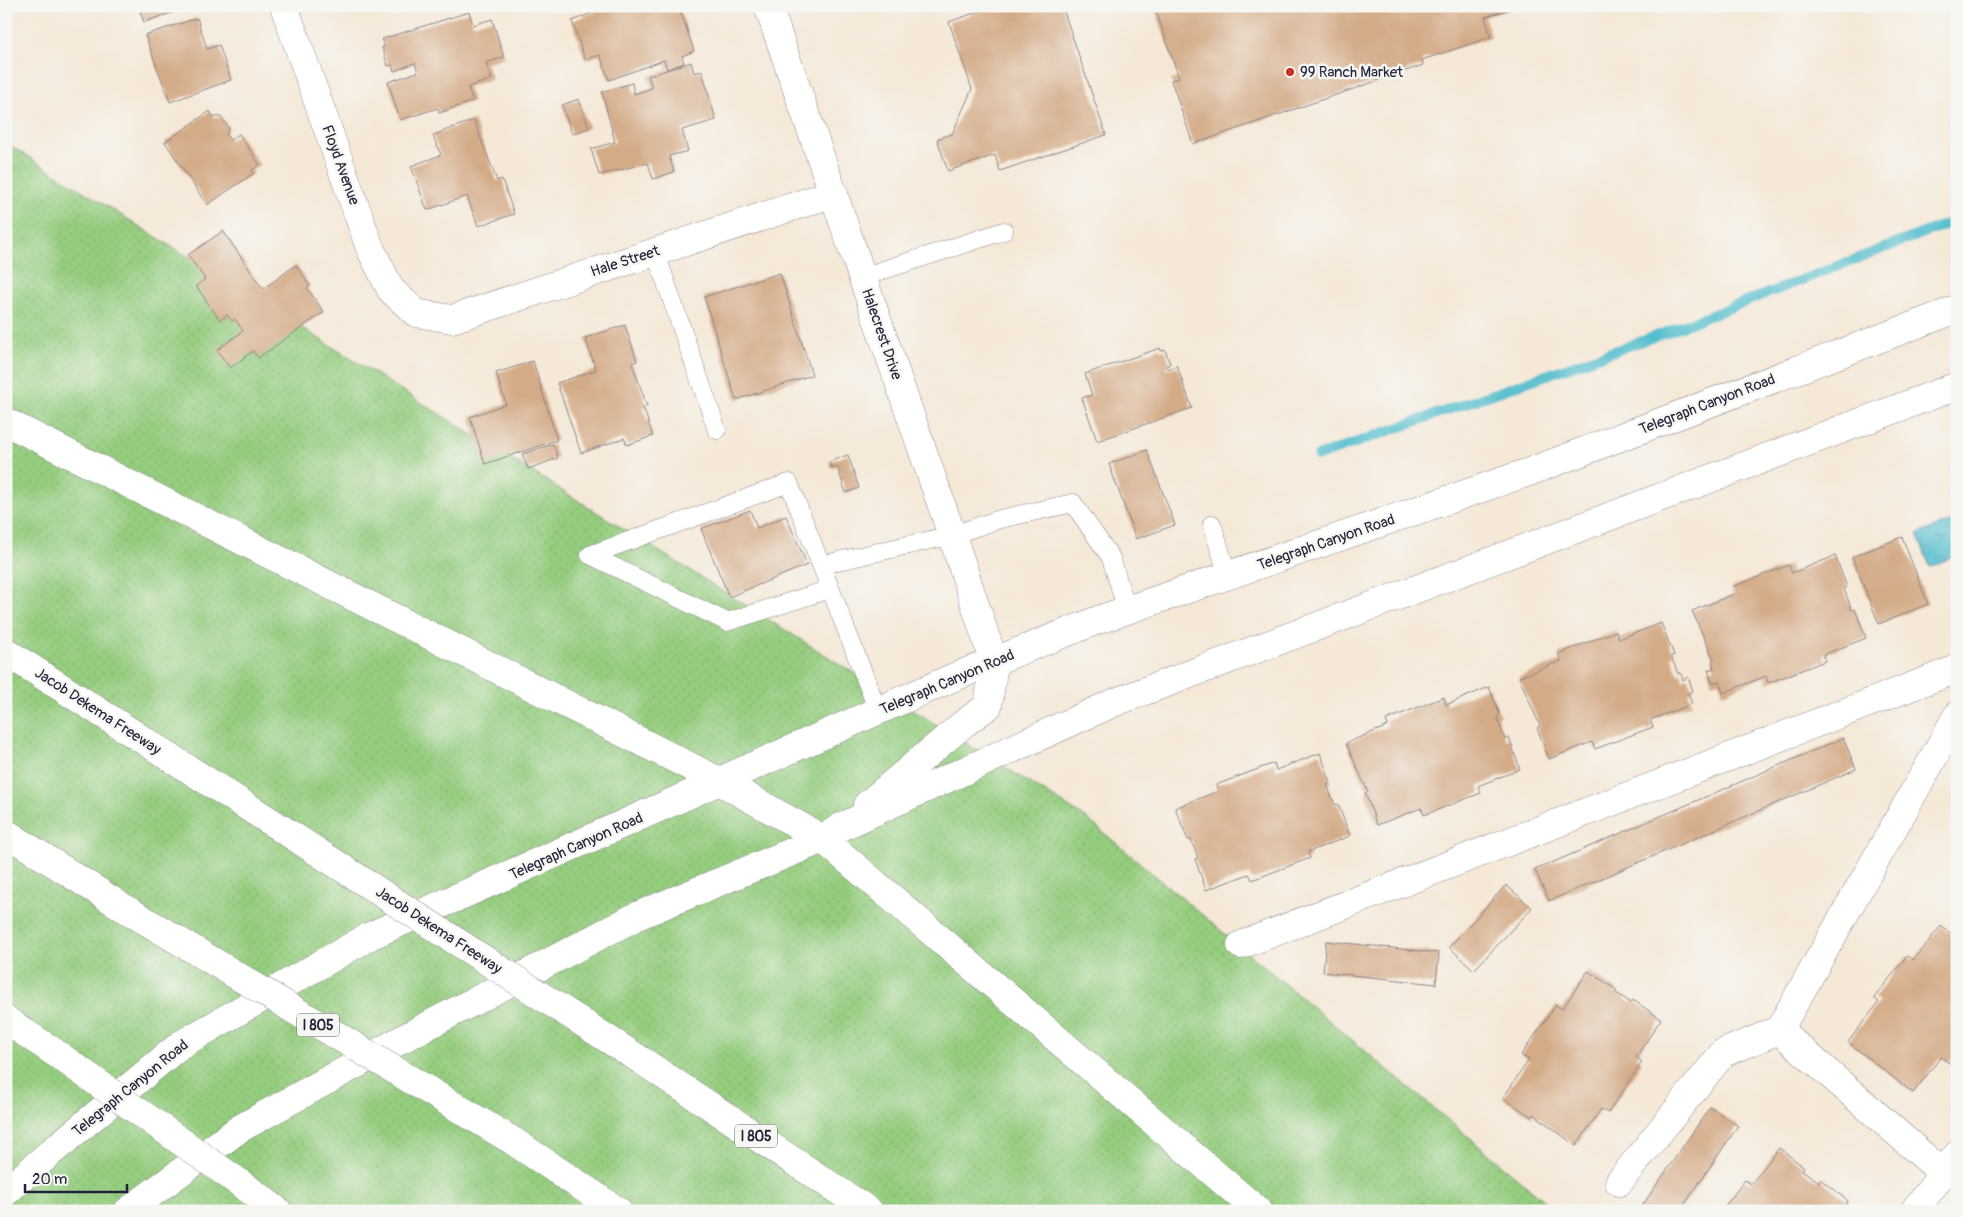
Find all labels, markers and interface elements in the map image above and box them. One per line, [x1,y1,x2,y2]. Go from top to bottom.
place label: 99 Ranch Market [1300,63,1404,82]
marker: 99 Ranch Market [1284,66,1296,78]
street label: Floyd Avenue [317,123,364,208]
street label: Hale Street [588,241,663,282]
street label: Halecrest Drive [857,286,906,383]
street label: Telegraph Canyon Road [1636,370,1778,439]
street label: Telegraph Canyon Road [1255,510,1397,575]
street label: Telegraph Canyon Road [877,646,1017,719]
street label: Jacob Dekema Freeway [31,664,165,760]
street label: Telegraph Canyon Road [507,808,646,884]
street label: Jacob Dekema Freeway [372,883,506,979]
road number: I 805 [297,1014,339,1036]
street label: Telegraph Canyon Road [68,1036,192,1141]
road number: I 805 [735,1124,777,1148]
scale bar [25,1162,128,1194]
text: 20 m [32,1170,67,1189]

